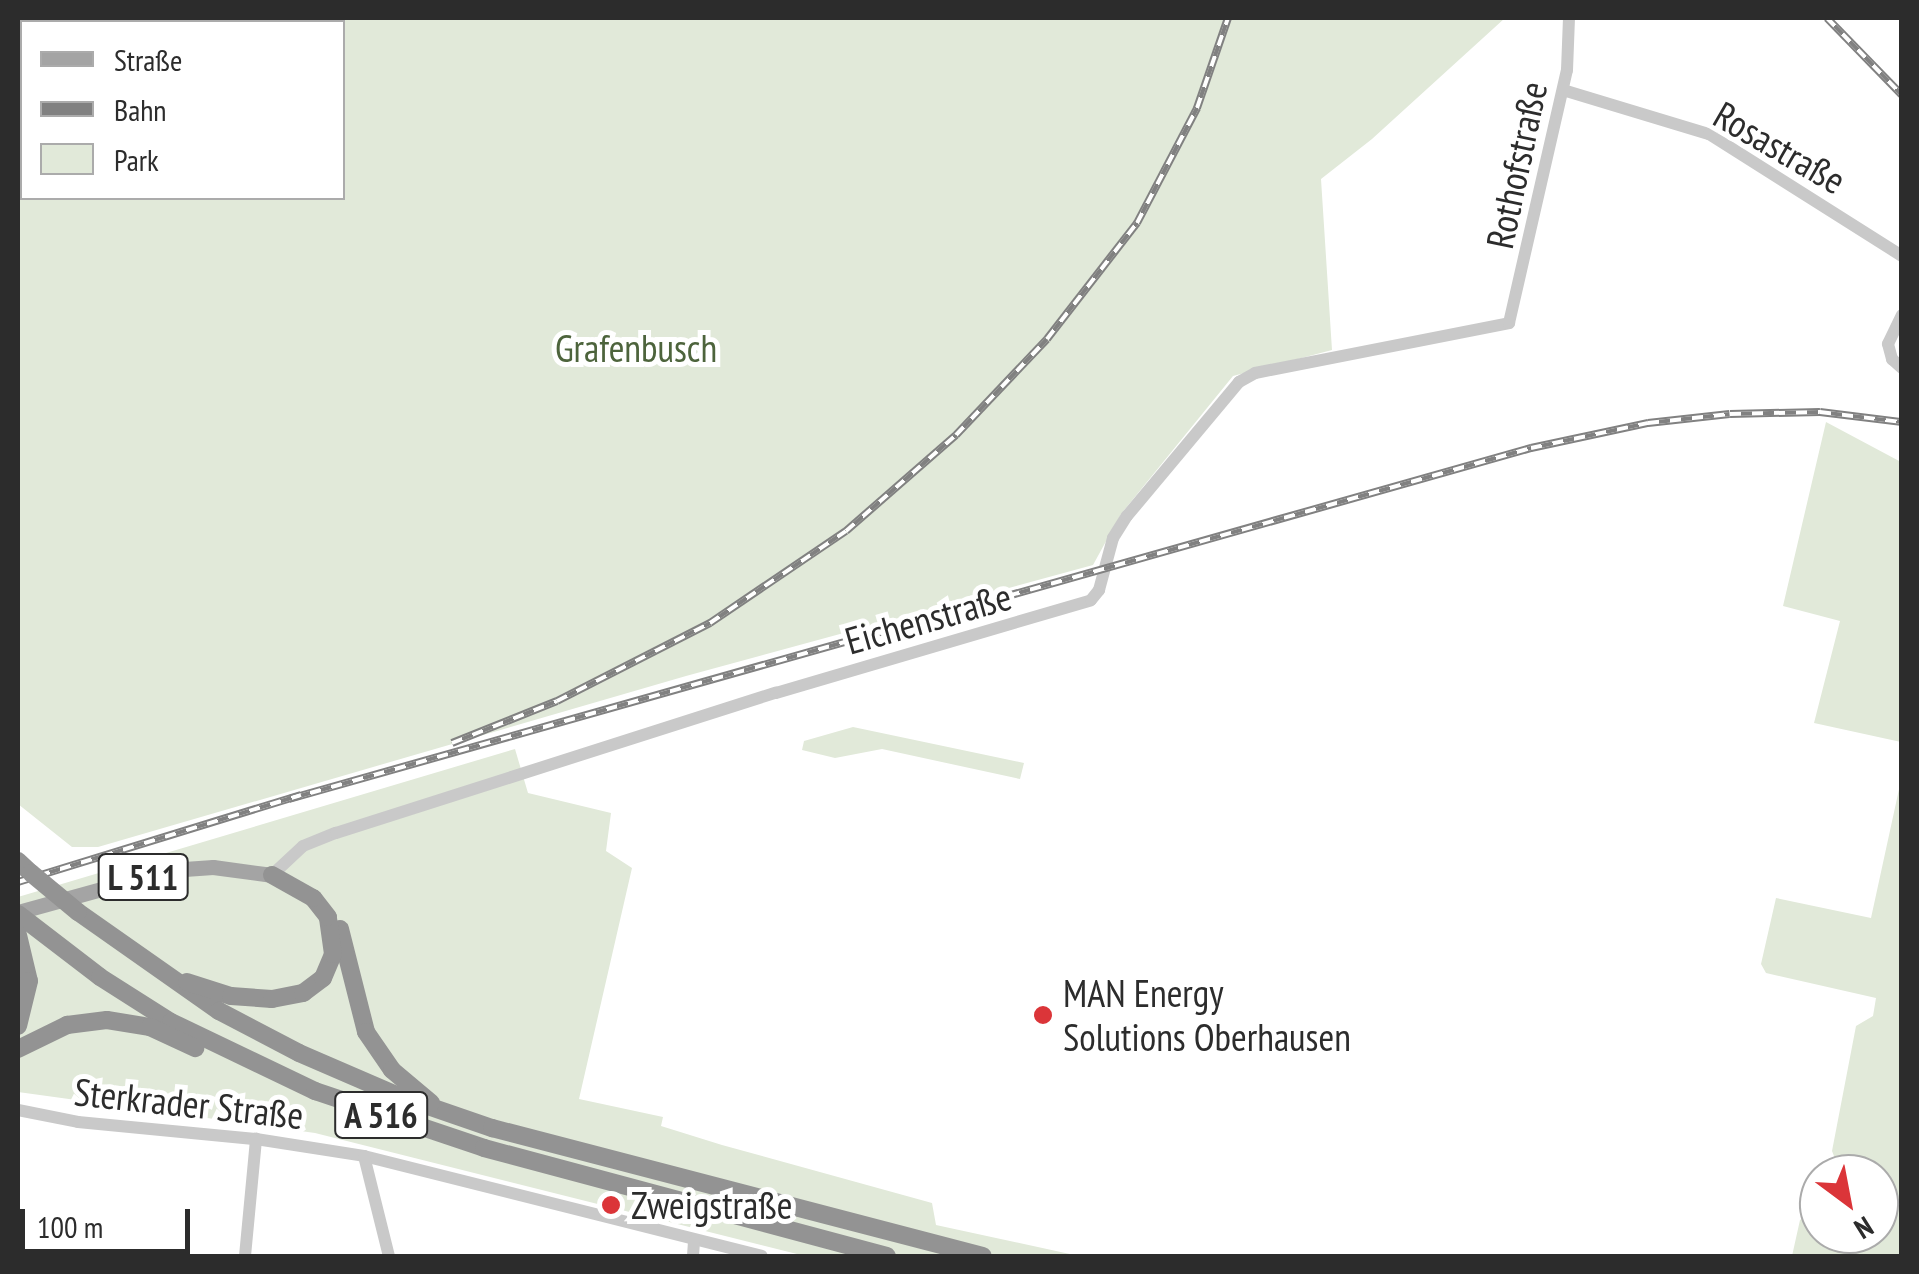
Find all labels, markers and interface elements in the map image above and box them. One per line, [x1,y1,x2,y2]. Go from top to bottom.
legend [20,20,345,200]
text: Straße [114,40,182,79]
street label: Rothofstraße [1476,77,1556,253]
text: Bahn [114,90,167,129]
street label: Rosastraße [1706,91,1854,203]
text: Park [114,140,159,179]
park label: Grafenbusch [555,325,717,371]
street label: Eichenstraße [840,573,1016,663]
road number: L 511 [96,847,190,907]
place label: MAN Energy Solutions Oberhausen [1063,970,1351,1060]
marker: MAN Energy Solutions Oberhausen [1032,1004,1054,1026]
street label: Sterkrader Straße [72,1068,306,1138]
road number: A 516 [334,1085,428,1145]
north arrow [1799,1154,1899,1254]
place label: Zweigstraße [631,1182,792,1228]
scale bar [25,1189,195,1251]
marker: Zweigstraße [600,1194,622,1216]
text: 100 m [37,1207,103,1246]
text: N [1848,1208,1880,1248]

